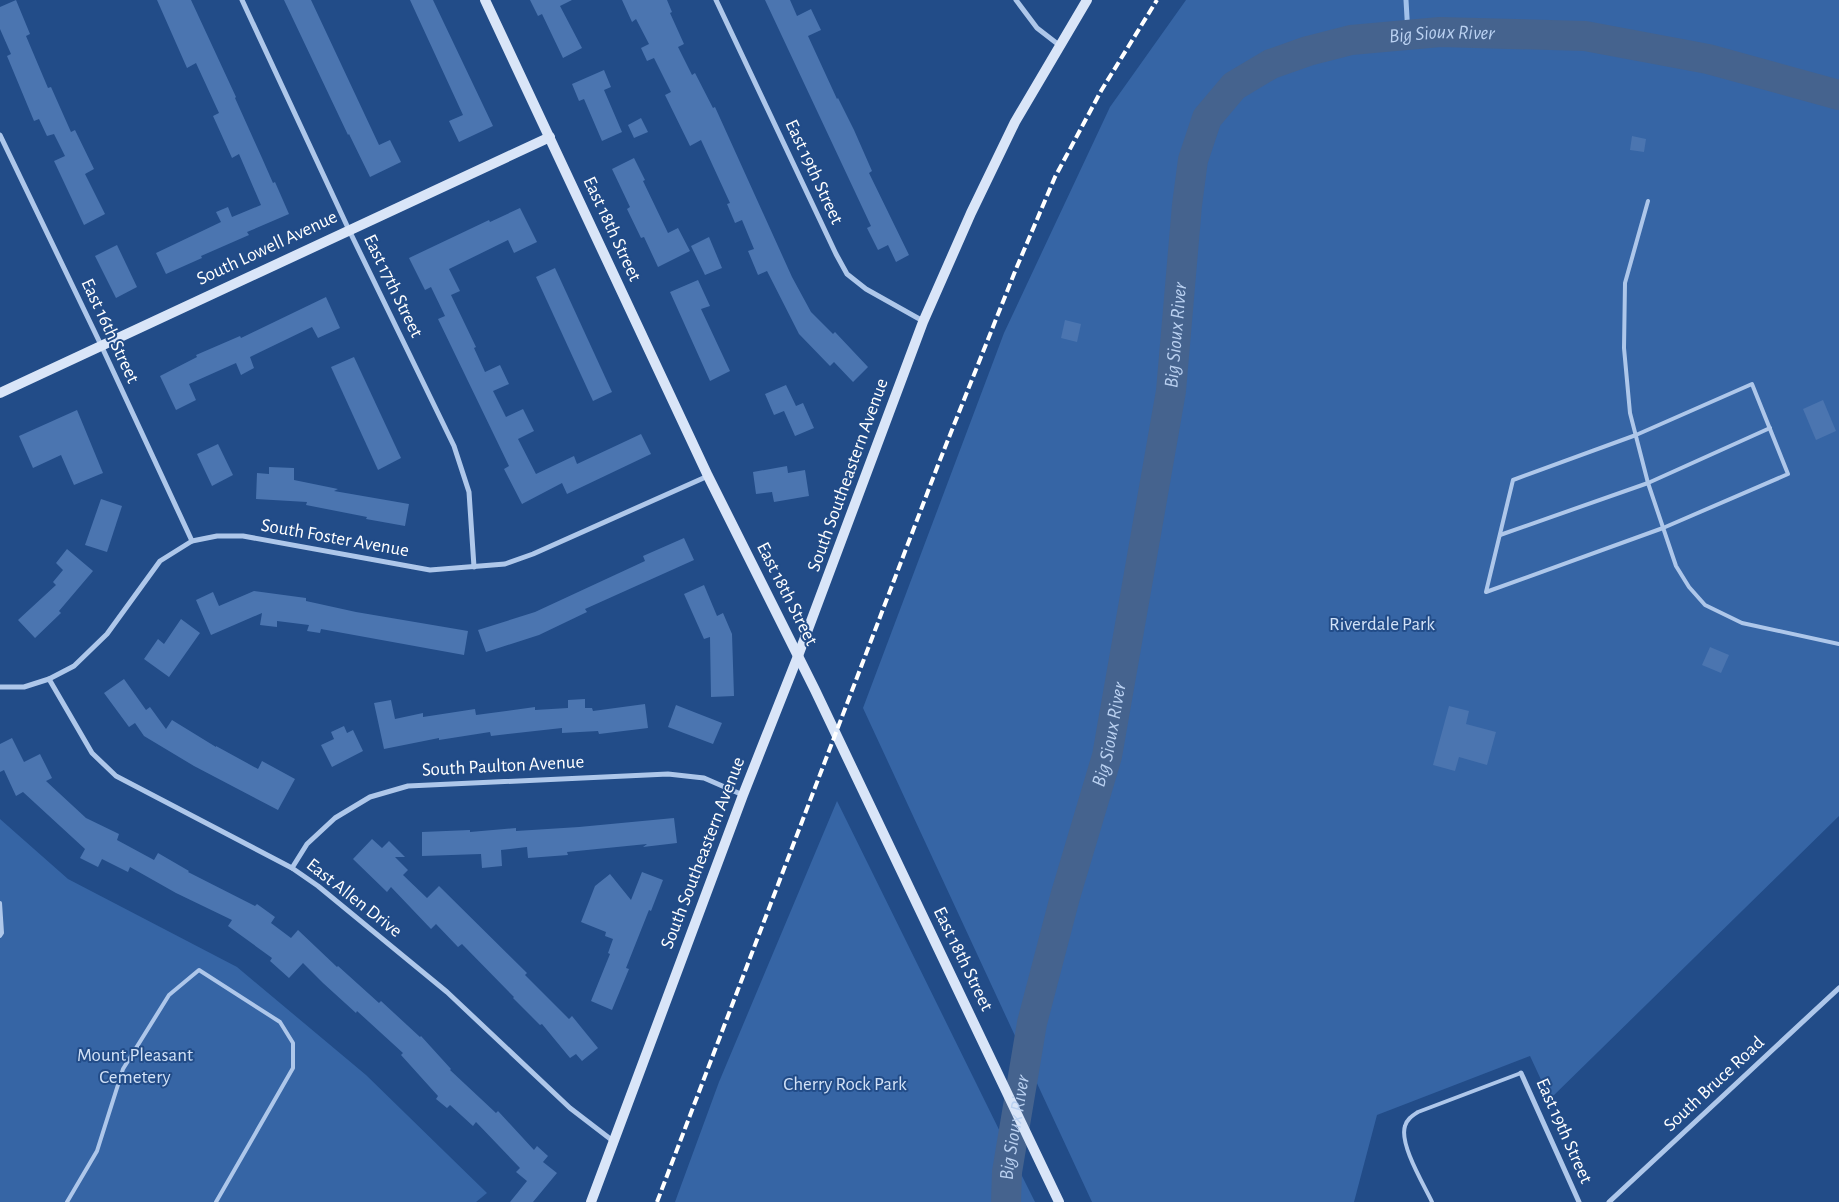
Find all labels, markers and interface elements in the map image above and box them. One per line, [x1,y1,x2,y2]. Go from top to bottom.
water label: Big Sioux River [1388,22,1496,47]
street label: East 19th Street [781,117,847,227]
street label: East 18th Street [579,174,645,284]
street label: South Lowell Avenue [194,207,340,289]
street label: East 17th Street [360,231,426,341]
street label: East 16th Street [77,276,143,386]
water label: Big Sioux River [1161,281,1190,389]
street label: South Southeastern Avenue [804,376,892,574]
street label: South Foster Avenue [260,516,410,560]
street label: East 18th Street [753,539,821,649]
park label: Riverdale Park [1329,615,1435,634]
water label: Big Sioux River [1088,680,1130,789]
street label: South Paulton Avenue [421,752,585,780]
street label: South Southeastern Avenue [658,754,748,952]
street label: East Allen Drive [303,855,405,941]
street label: East 18th Street [930,904,996,1014]
street label: South Bruce Road [1660,1033,1768,1135]
park label: Mount Pleasant Cemetery [77,1046,193,1087]
water label: Big Sioux River [997,1073,1033,1180]
park label: Cherry Rock Park [783,1075,907,1094]
street label: East 19th Street [1532,1075,1596,1187]

